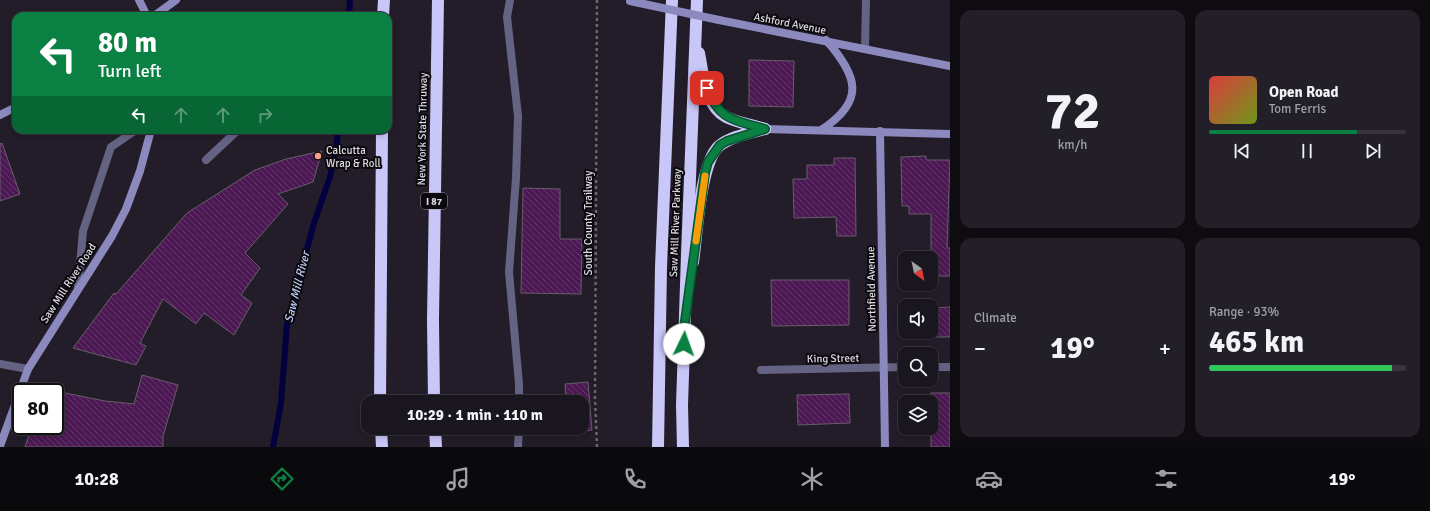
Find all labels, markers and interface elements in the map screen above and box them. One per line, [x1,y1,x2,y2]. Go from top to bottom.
street label: Ashford Avenue [753,10,827,37]
text: 80 m [98,26,157,60]
icon: left [32,28,84,80]
text: Turn left [98,60,161,82]
pin [690,71,724,105]
street label: New York State Thruway [415,72,430,186]
icon: arrive [696,77,718,99]
text: 72 [1044,79,1101,143]
text: Open Road [1269,83,1339,101]
text: Tom Ferris [1269,101,1326,117]
icon: left [128,104,150,126]
icon: ahead [170,104,192,126]
icon: ahead [212,104,234,126]
icon: right [254,104,276,126]
text: km/h [1058,137,1087,153]
icon: previous [1231,140,1253,162]
icon: pause [1296,140,1318,162]
icon: next [1362,140,1384,162]
place label: Calcutta Wrap & Roll [326,144,381,170]
marker: Calcutta Wrap & Roll [313,151,323,161]
street label: Saw Mill River Parkway [667,168,684,277]
street label: South County Trailway [582,170,595,275]
road number: I 87 [421,193,447,209]
street label: Saw Mill River Road [38,241,99,326]
street label: Northfield Avenue [864,246,879,332]
water label: Saw Mill River [281,249,314,324]
north arrow [898,251,938,291]
map controls [898,251,938,435]
button: sound [898,299,938,339]
text: Range · 93% [1209,304,1279,320]
text: Climate [974,310,1017,326]
position arrow [663,323,705,365]
text: 465 km [1209,324,1304,361]
text: 19° [1050,330,1095,367]
text: − [974,335,986,362]
text: + [1159,335,1171,362]
button: search [898,347,938,387]
street label: King Street [807,352,859,365]
speed limit sign: 80 [12,383,64,435]
button: layers [898,395,938,435]
text: 10:29 · 1 min · 110 m [407,406,543,424]
icon: directions [268,465,296,493]
icon: music [444,465,472,493]
icon: phone [621,465,649,493]
icon: climate [798,465,826,493]
icon: car [975,465,1003,493]
icon: filters [1152,465,1180,493]
text: 10:28 [74,468,119,490]
text: 19° [1329,468,1356,490]

